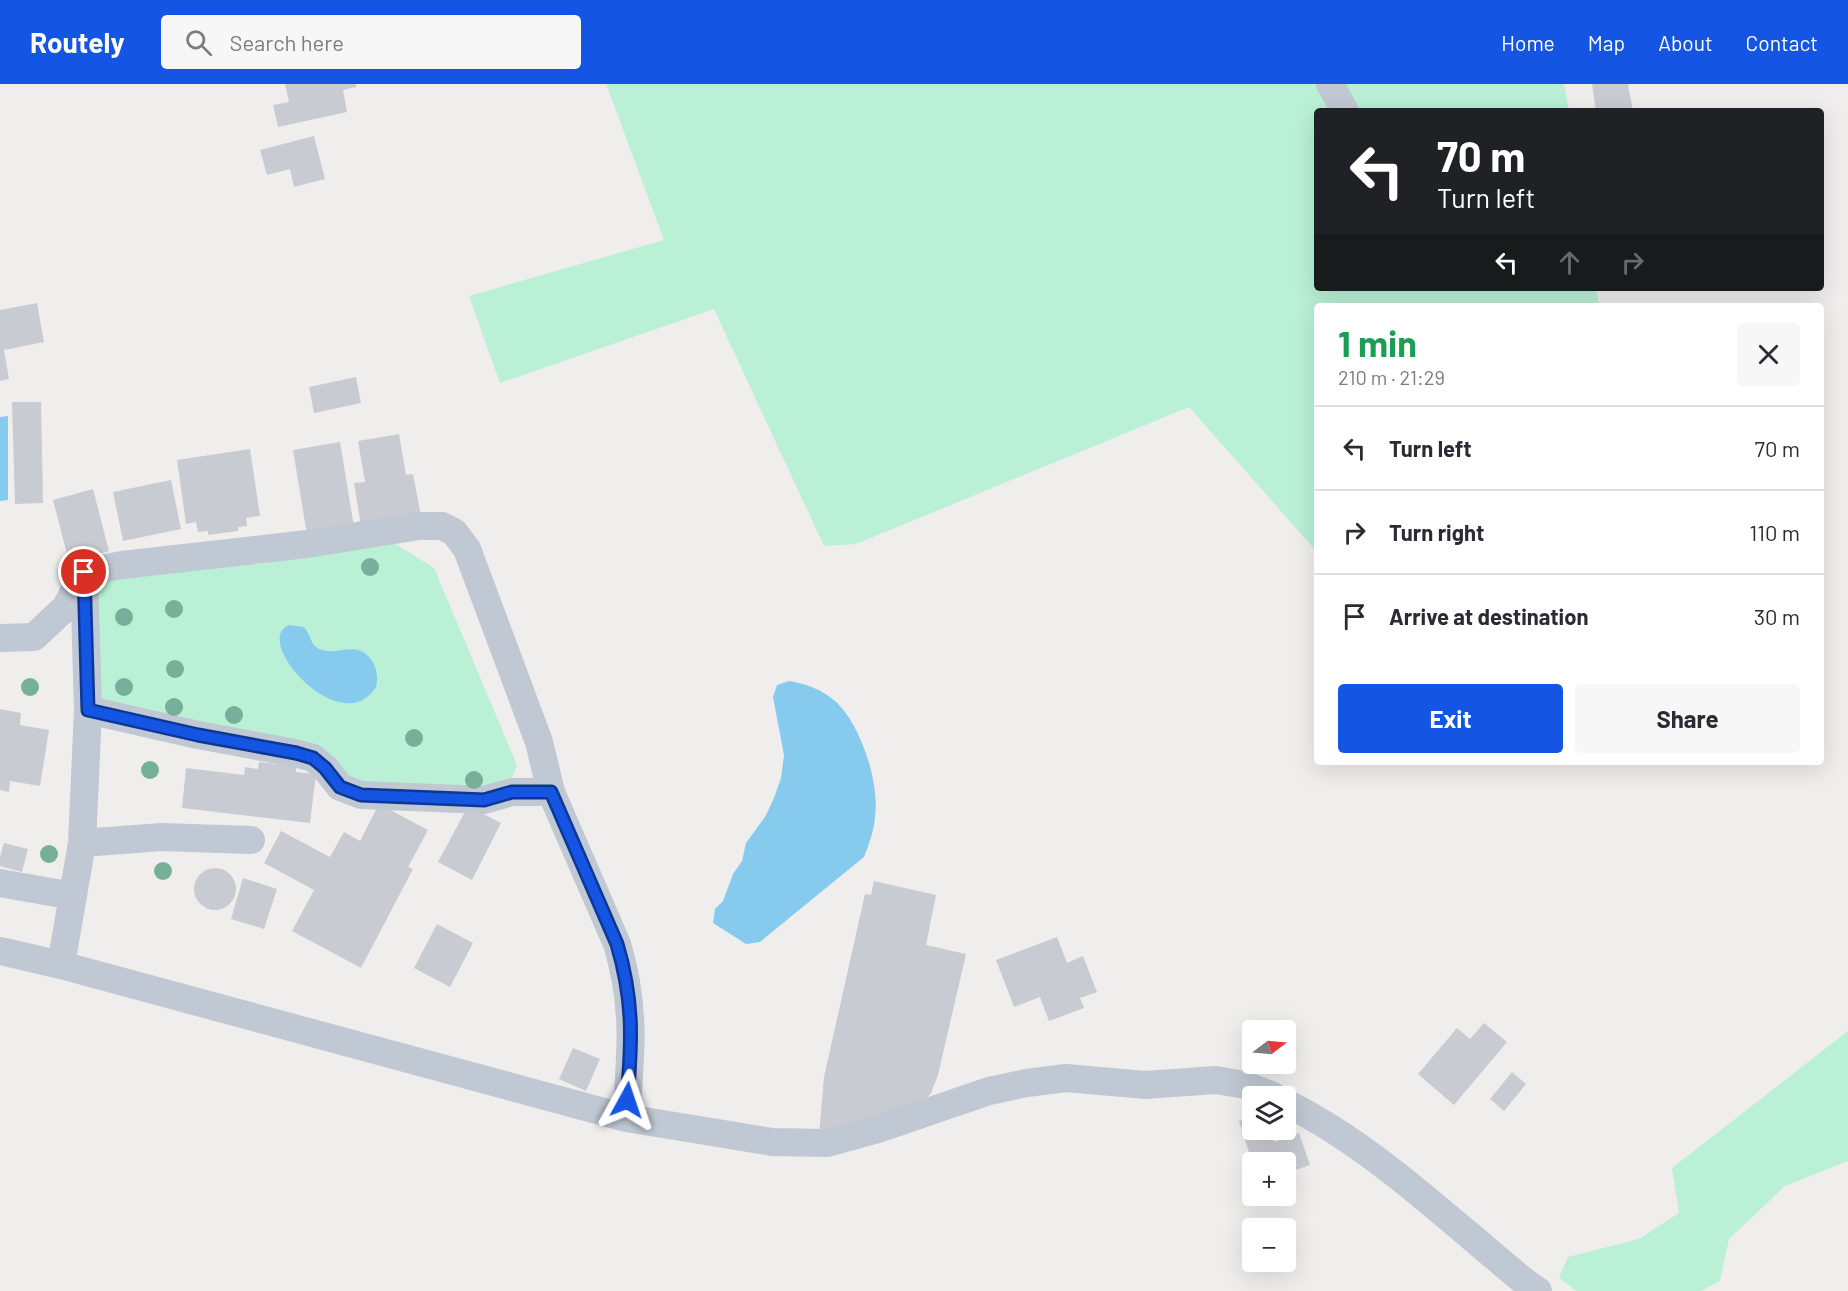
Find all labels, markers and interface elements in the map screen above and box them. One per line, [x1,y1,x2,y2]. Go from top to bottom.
search box [161,15,581,69]
text: Routely [30,25,125,59]
icon: search [182,26,215,59]
text: Search here [230,29,344,55]
text: Home [1501,30,1555,55]
text: Map [1588,30,1625,55]
text: About [1658,30,1713,55]
text: Contact [1746,30,1818,55]
text: 70 m [1437,130,1525,180]
icon: left [1338,132,1416,210]
text: Turn left [1437,181,1535,213]
icon: left [1490,246,1523,279]
icon: ahead [1553,246,1586,279]
icon: right [1616,246,1649,279]
text: 1 min [1338,321,1417,364]
button: close [1737,323,1800,386]
text: 210 m · 21:29 [1338,365,1445,389]
icon: left [1338,432,1371,465]
text: Turn left [1389,435,1472,461]
text: 70 m [1755,435,1800,461]
icon: right [1338,516,1371,549]
text: Turn right [1389,519,1484,545]
text: 110 m [1750,519,1800,545]
pin [58,546,109,597]
icon: arrive [67,555,100,588]
icon: arrive [1338,600,1371,633]
text: Arrive at destination [1389,603,1588,629]
text: 30 m [1754,603,1800,629]
button: Exit [1338,684,1563,753]
button: Share [1575,684,1800,753]
north arrow [1242,1020,1296,1074]
map controls [1242,1020,1296,1272]
position arrow [595,1068,659,1132]
button: layers [1242,1086,1296,1140]
button: + [1242,1152,1296,1206]
button: − [1242,1218,1296,1272]

